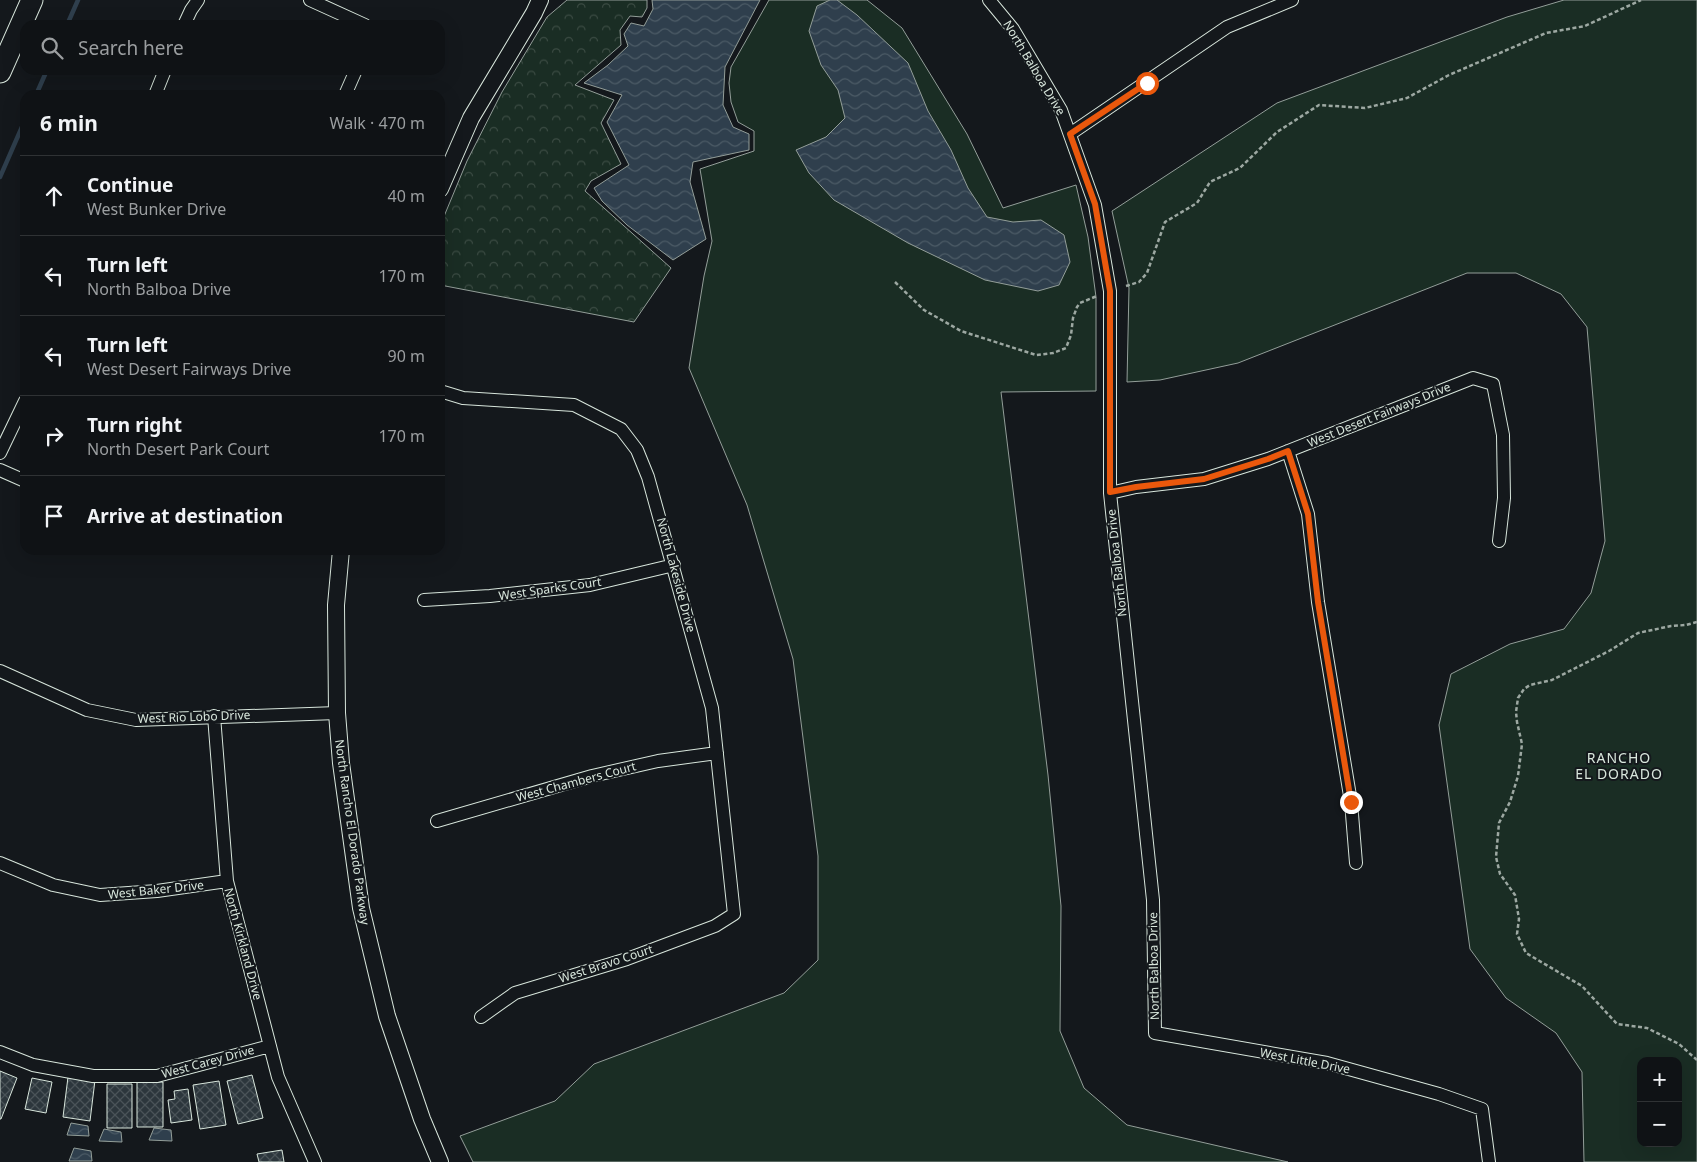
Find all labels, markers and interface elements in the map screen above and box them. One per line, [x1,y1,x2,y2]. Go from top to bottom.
street label: North Balboa Drive [999,17,1070,119]
search box [20,20,445,75]
icon: search [38,34,66,62]
text: Search here [78,35,184,61]
route start [1136,72,1159,95]
text: 6 min [40,109,98,137]
text: Walk · 470 m [330,112,425,134]
text: Continue [87,172,173,198]
icon: ahead [40,182,68,210]
text: 40 m [388,185,425,207]
text: West Bunker Drive [87,198,226,220]
text: Turn left [87,252,168,278]
icon: left [40,262,68,290]
text: 170 m [378,265,425,287]
text: North Balboa Drive [87,278,231,300]
text: Turn left [87,332,168,358]
icon: left [40,342,68,370]
text: 90 m [388,345,425,367]
text: West Desert Fairways Drive [87,358,291,380]
street label: West Desert Fairways Drive [1305,378,1453,451]
text: Turn right [87,412,182,438]
icon: right [40,422,68,450]
text: 170 m [378,425,425,447]
text: North Desert Park Court [87,438,269,460]
icon: arrive [40,502,68,530]
text: Arrive at destination [87,503,283,529]
street label: North Balboa Drive [1102,508,1131,618]
street label: North Lakeside Drive [653,516,700,634]
street label: West Sparks Court [498,573,603,604]
street label: West Rio Lobo Drive [137,706,251,727]
street label: North Rancho El Dorado Parkway [331,738,374,927]
district label: RANCHO EL DORADO [1575,748,1663,783]
street label: West Chambers Court [514,757,638,806]
route end [1340,791,1363,814]
street label: West Baker Drive [107,876,205,903]
street label: North Kirkland Drive [220,886,267,1002]
street label: North Balboa Drive [1144,912,1163,1020]
street label: West Bravo Court [557,940,656,987]
street label: West Carey Drive [160,1041,256,1082]
street label: West Little Drive [1259,1043,1352,1078]
map controls [1637,1057,1682,1147]
button: + [1637,1057,1682,1102]
button: − [1637,1102,1682,1147]

